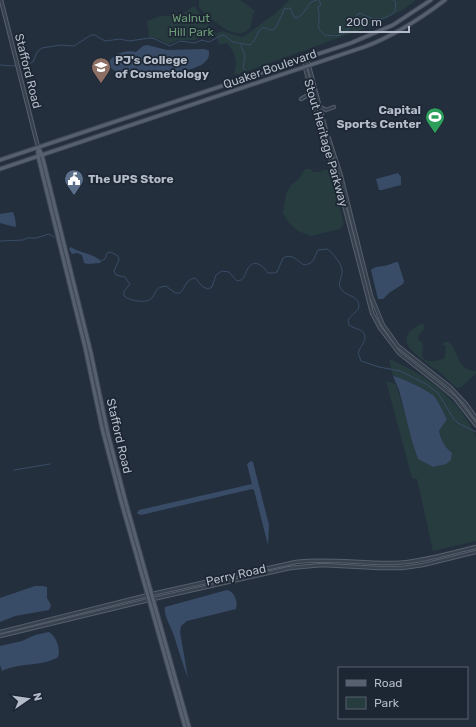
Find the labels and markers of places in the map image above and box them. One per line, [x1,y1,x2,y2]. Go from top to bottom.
place label: PJ's College of Cosmetology [115,53,209,81]
school or university icon: PJ's College of Cosmetology [90,56,112,84]
place label: Capital Sports Center [337,103,422,131]
sports icon: Capital Sports Center [424,106,446,134]
public building icon: The UPS Store [63,168,85,196]
place label: The UPS Store [88,172,174,186]

